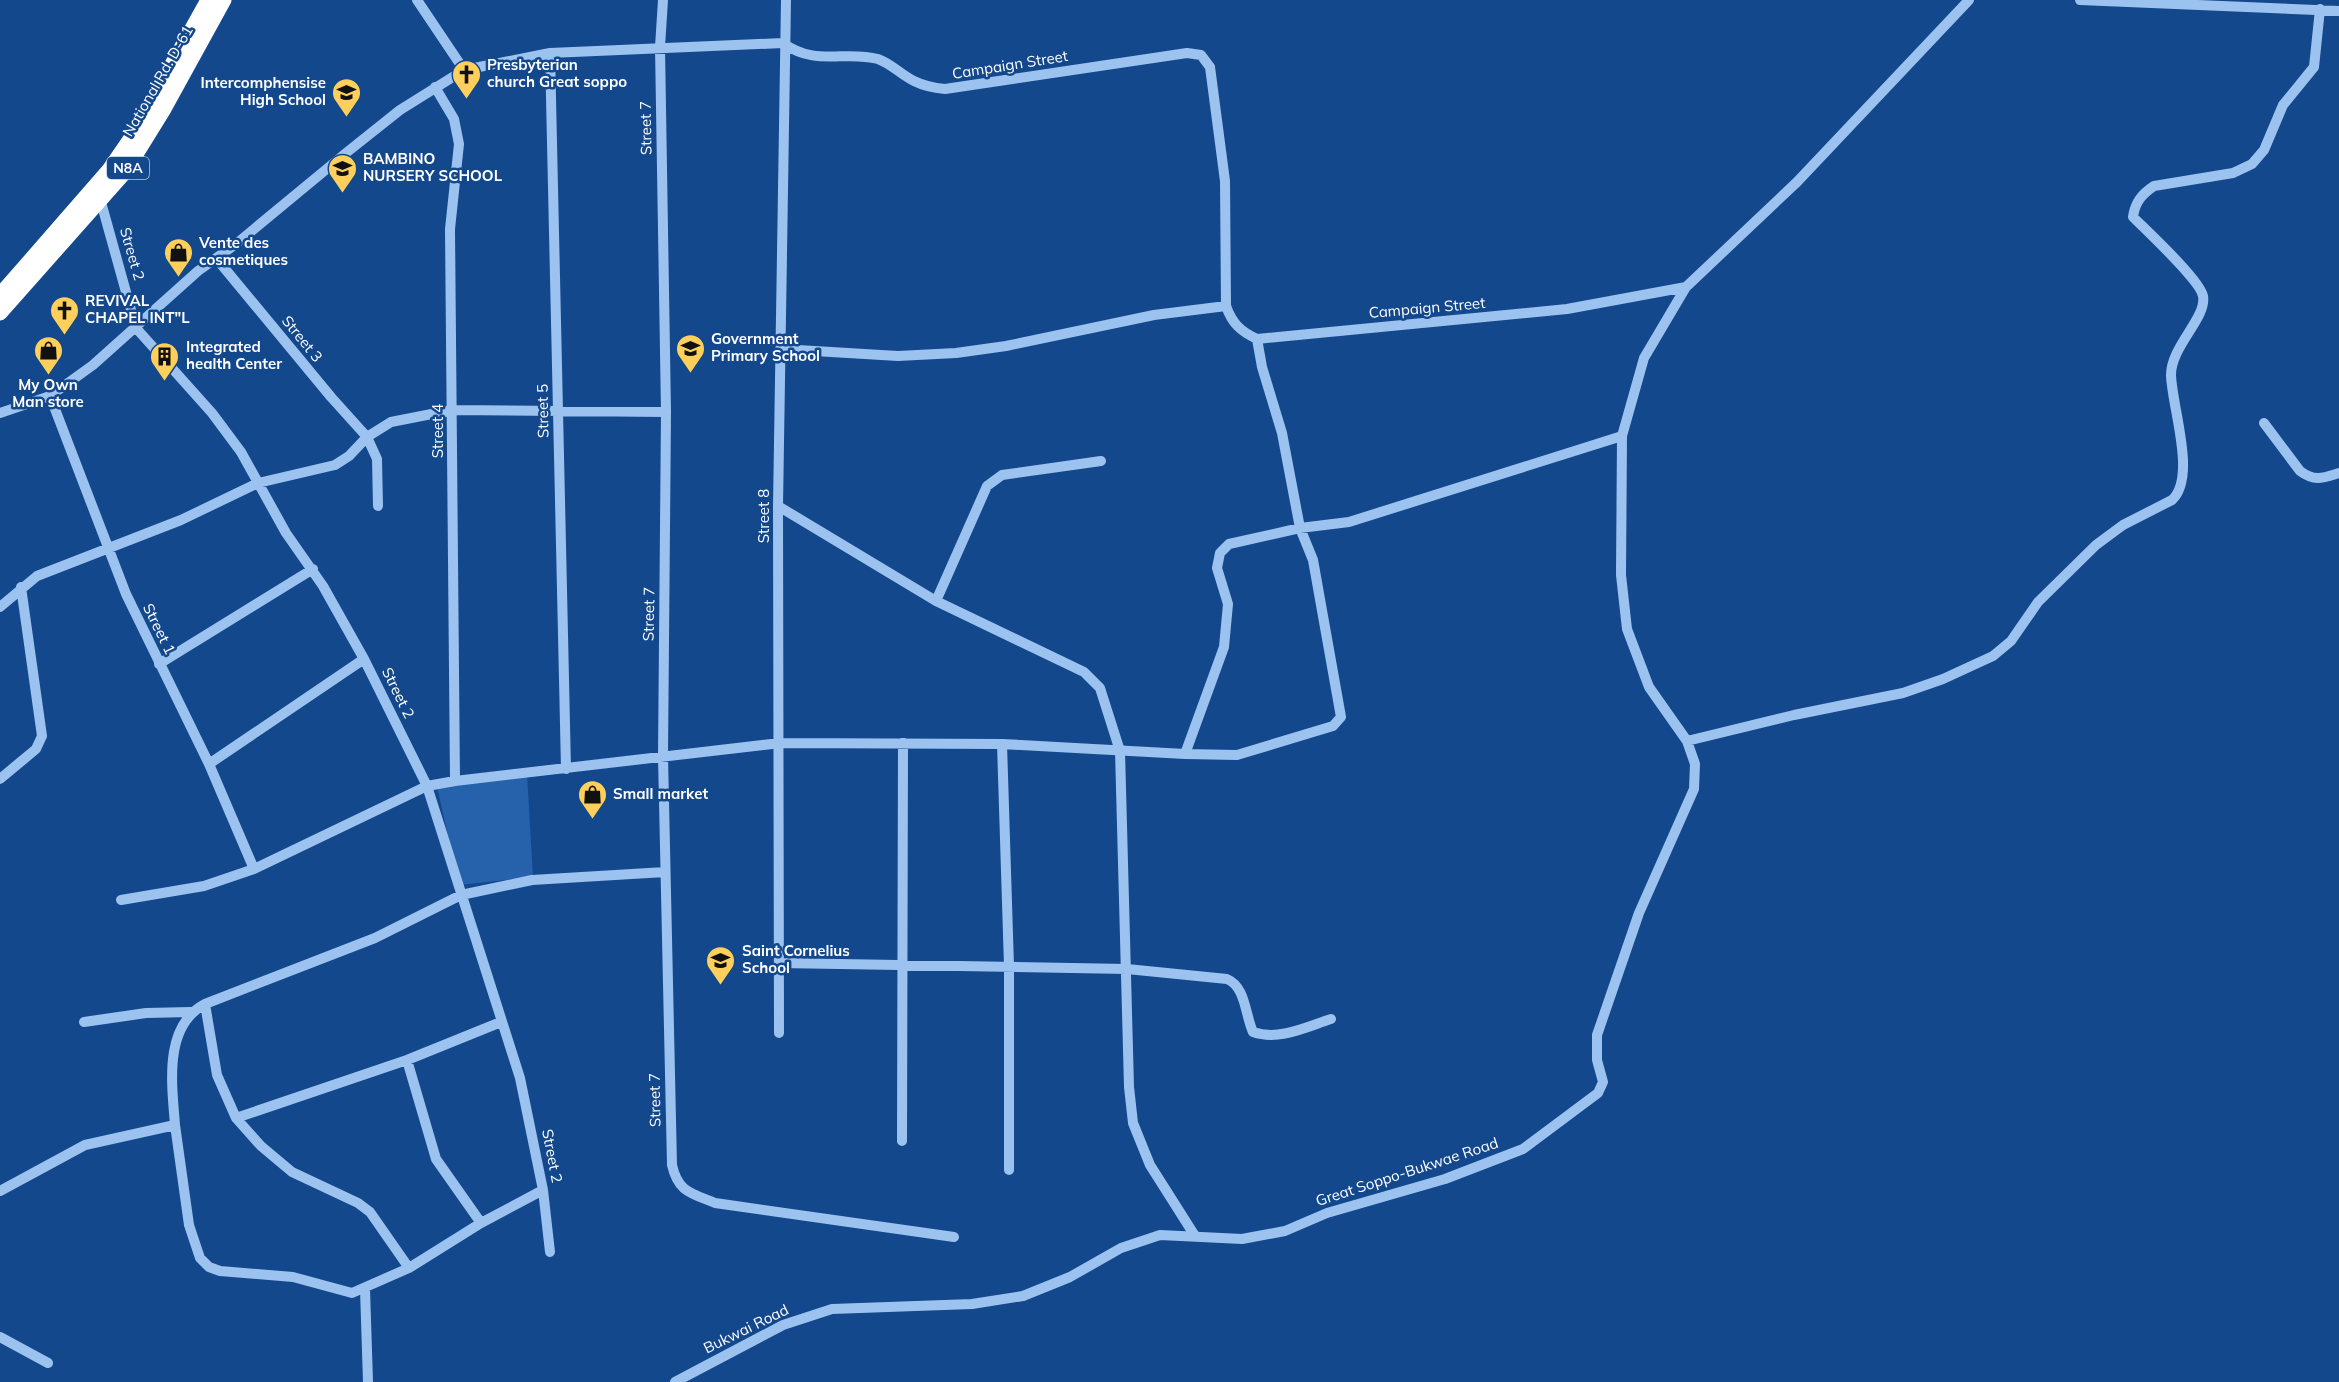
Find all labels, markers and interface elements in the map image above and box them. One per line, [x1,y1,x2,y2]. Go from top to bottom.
street label: National Rd. D-61 [118,22,197,140]
street label: Campaign Street [951,46,1069,83]
place label: Presbyterian church Great soppo [487,55,627,91]
church icon: Presbyterian church Great soppo [450,58,482,100]
place label: Intercomphensise High School [201,73,326,109]
school or university icon: Intercomphensise High School [331,76,363,118]
street label: Street 7 [636,101,655,155]
place label: BAMBINO NURSERY SCHOOL [363,149,503,185]
school or university icon: BAMBINO NURSERY SCHOOL [326,152,358,194]
road number: N8A [107,157,149,179]
street label: Street 2 [116,225,149,283]
place label: Vente des cosmetiques [198,233,288,269]
shop icon: Vente des cosmetiques [162,236,194,278]
place label: REVIVAL CHAPEL INT"L [85,291,190,327]
street label: Campaign Street [1368,293,1486,322]
church icon: REVIVAL CHAPEL INT"L [48,294,80,336]
street label: Street 3 [278,312,327,366]
place label: Government Primary School [711,329,820,365]
school or university icon: Government Primary School [674,332,706,374]
shop icon: My Own Man store [32,334,64,376]
place label: Integrated health Center [186,337,282,373]
building icon: Integrated health Center [149,340,181,382]
place label: My Own Man store [12,375,84,411]
street label: Street 5 [533,384,552,438]
street label: Street 4 [428,404,447,458]
street label: Street 8 [754,489,773,543]
street label: Street 7 [639,587,658,641]
street label: Street 1 [139,600,180,657]
street label: Street 2 [378,664,419,721]
shop icon: Small market [576,778,608,820]
place label: Small market [613,784,708,803]
place label: Saint Cornelius School [742,941,850,977]
school or university icon: Saint Cornelius School [705,944,737,986]
street label: Street 7 [645,1073,664,1127]
street label: Street 2 [538,1127,567,1184]
street label: Great Soppo-Bukwae Road [1313,1133,1501,1210]
street label: Bukwai Road [700,1300,792,1357]

